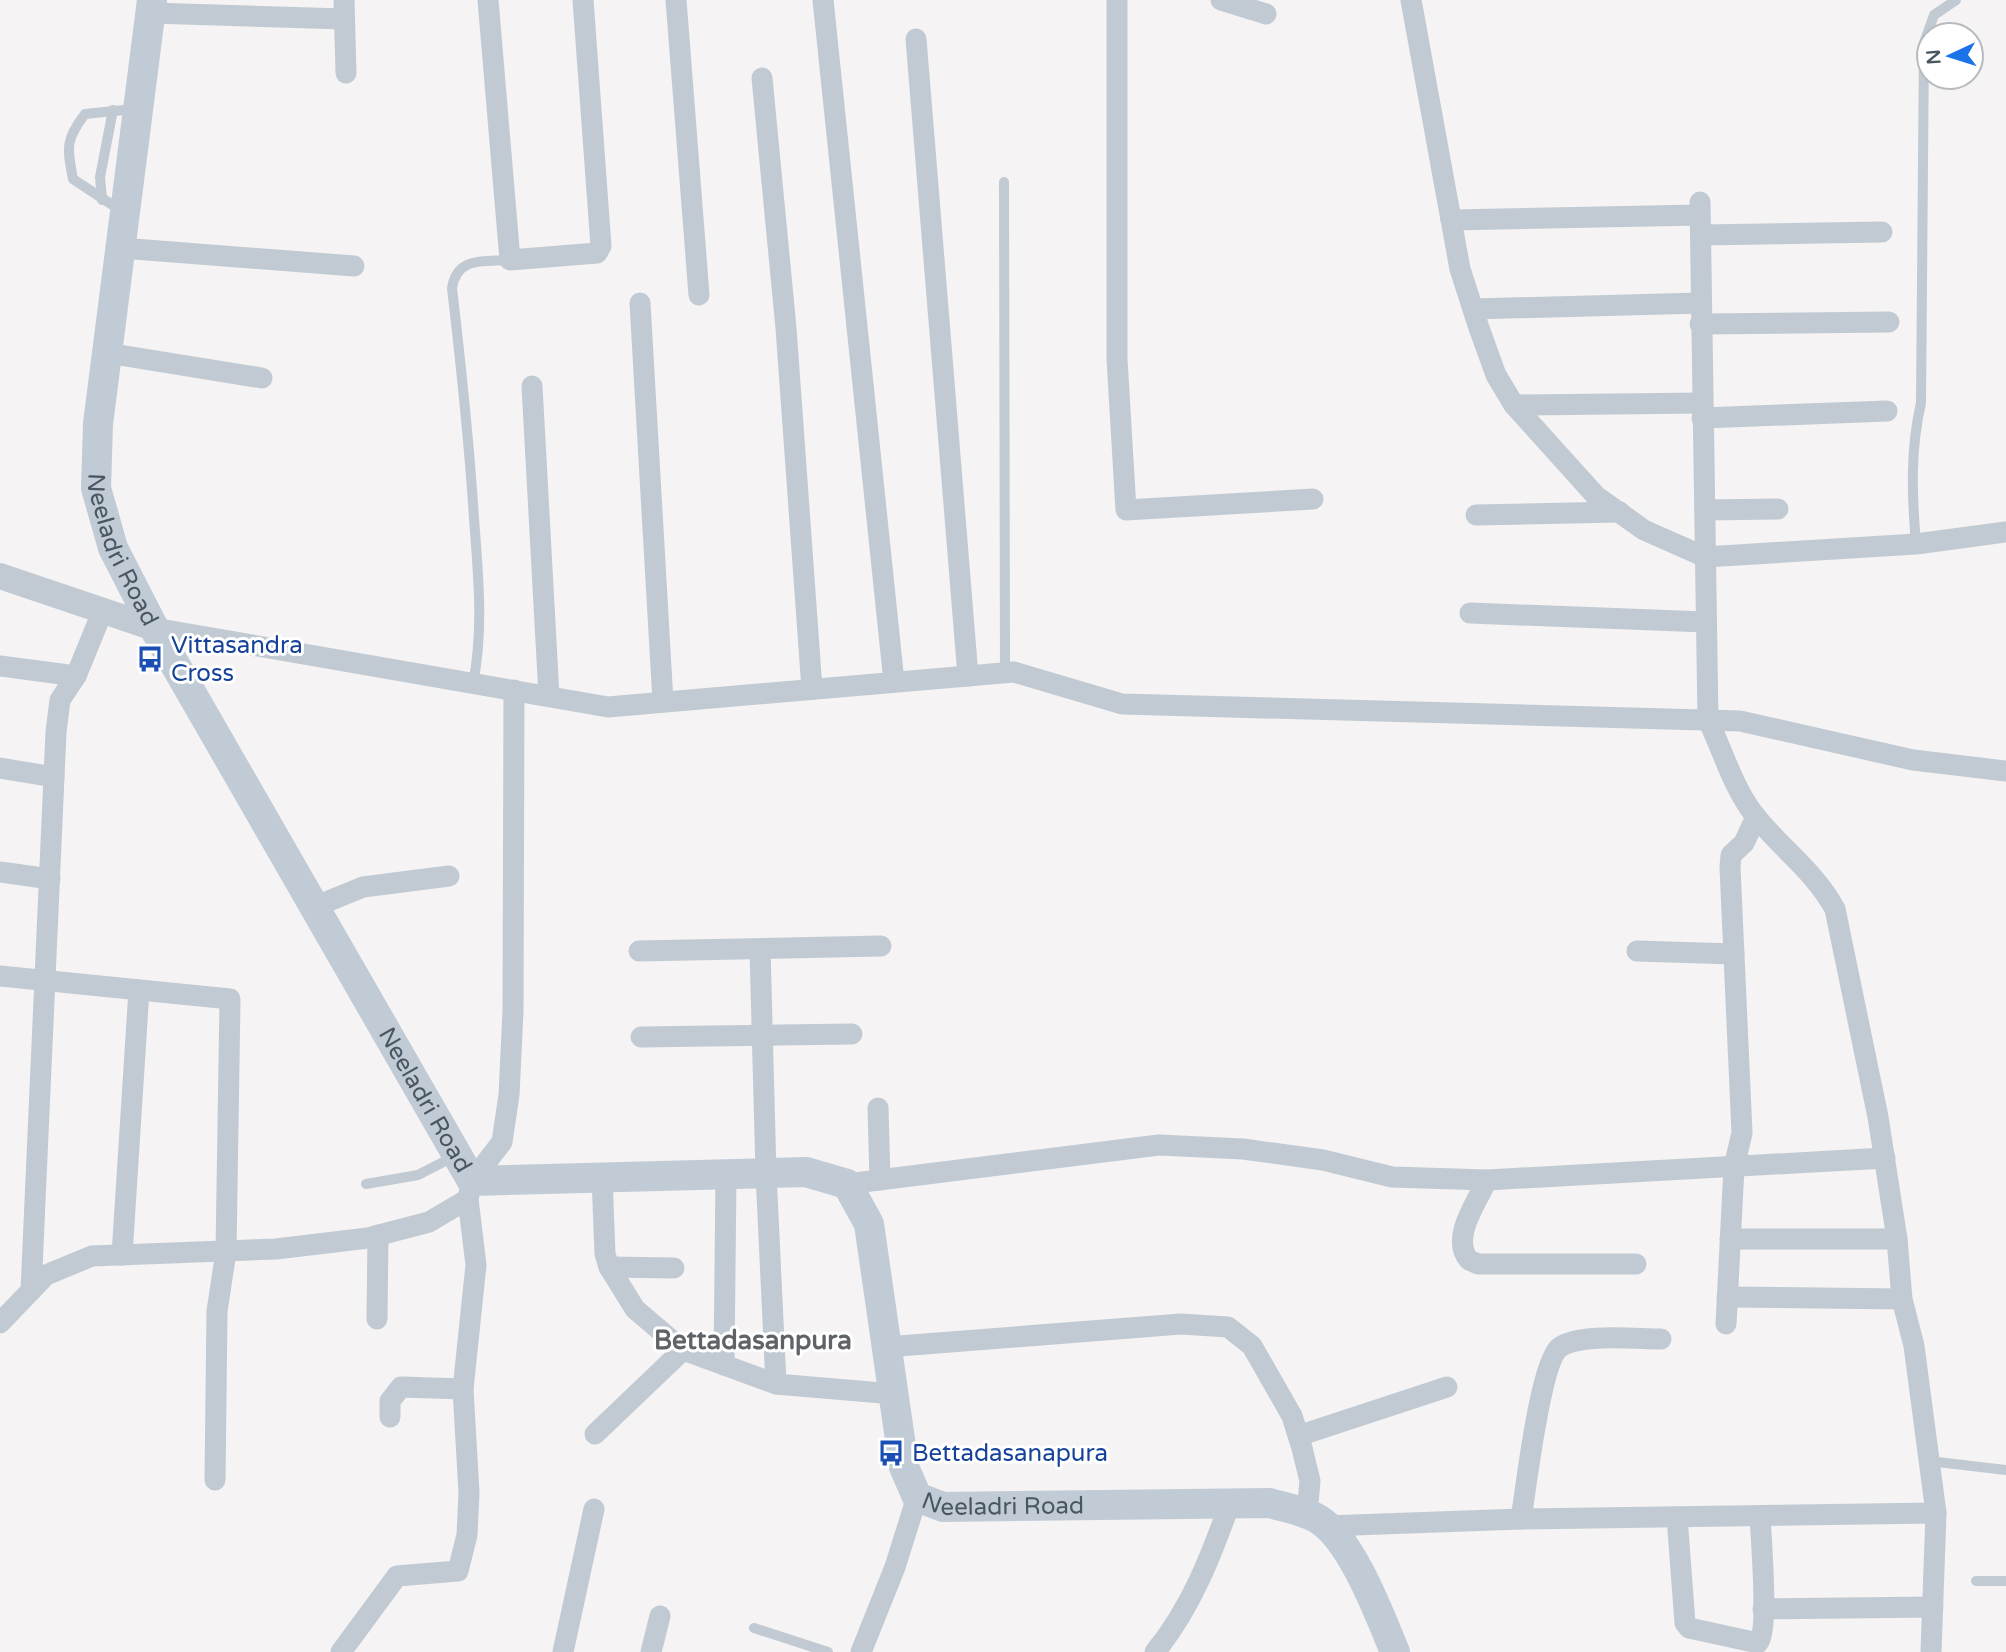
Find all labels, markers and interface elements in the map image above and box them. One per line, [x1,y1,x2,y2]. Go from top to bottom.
north arrow [1915,21,1985,91]
text: N [1923,49,1946,65]
street label: Neeladri Road [81,473,164,631]
place label: Vittasandra Cross [171,631,303,688]
bus stop icon: Vittasandra Cross [135,644,165,674]
street label: Neeladri Road [372,1022,478,1178]
district label: Bettadasanpura [654,1325,852,1356]
bus stop icon: Bettadasanapura [876,1438,906,1468]
place label: Bettadasanapura [912,1439,1108,1468]
street label: Neeladri Road [918,1486,1084,1522]

